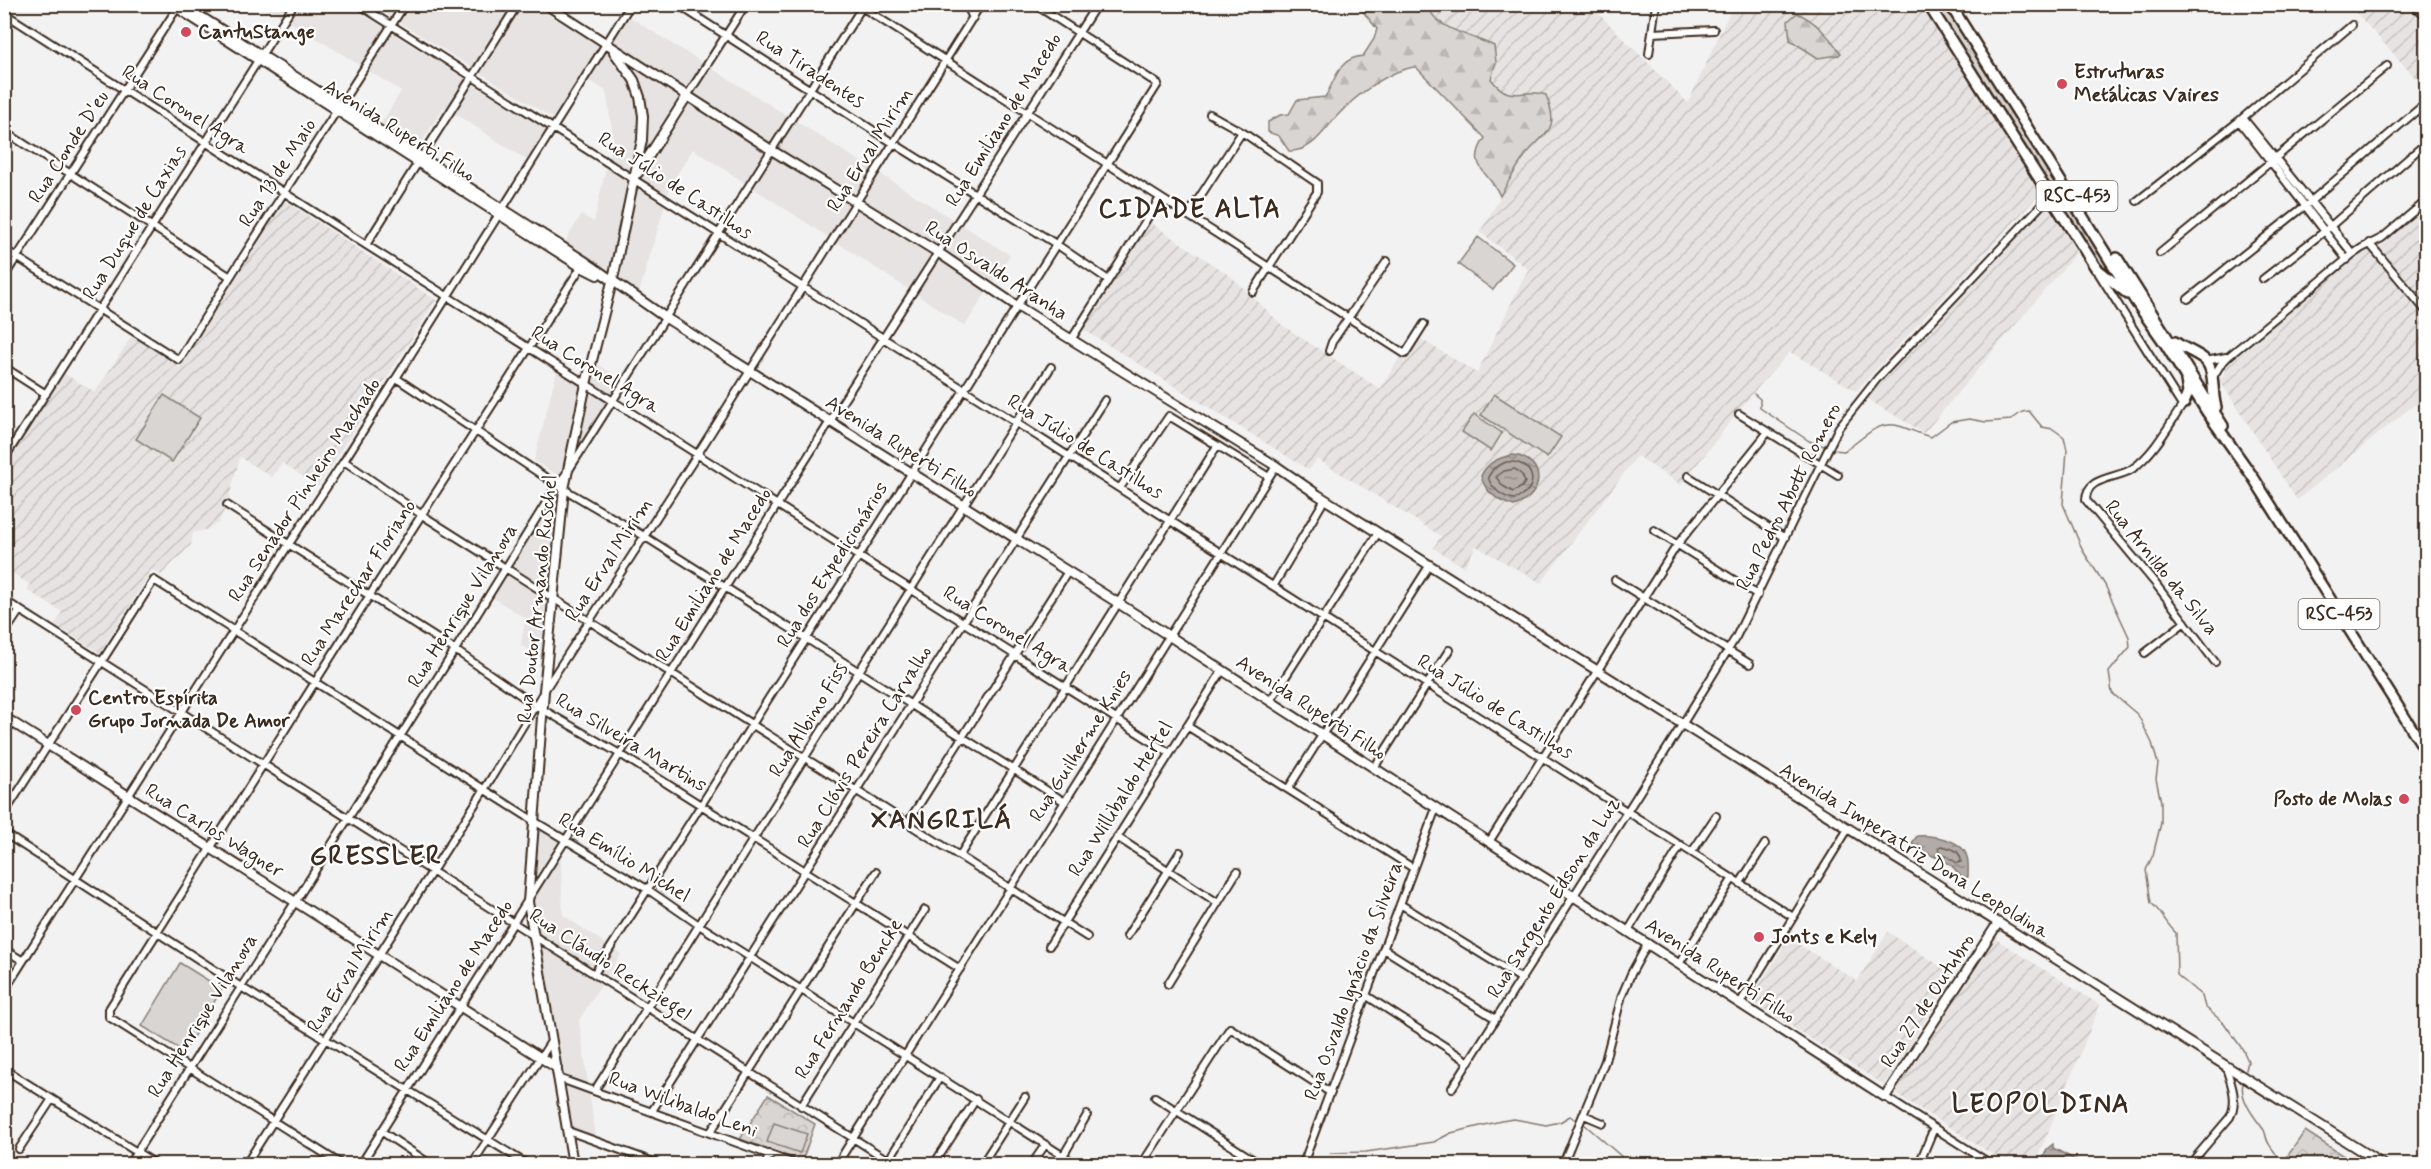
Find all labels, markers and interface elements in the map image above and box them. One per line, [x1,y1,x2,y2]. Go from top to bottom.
place label: CantuStange [198,19,315,46]
marker: CantuStange [179,25,193,39]
street label: Rua Tiradentes [750,25,870,115]
street label: Rua Emiliano de Macedo [939,28,1069,212]
street label: Rua Coronel Agra [116,59,255,163]
place label: Estruturas Metálicas Vaires [2074,59,2219,109]
street label: Avenida Ruperti Filho [318,73,480,189]
marker: Estruturas Metálicas Vaires [2055,77,2069,91]
street label: Rua Erval Mirim [821,82,919,218]
street label: Rua Conde D'eu [22,85,116,209]
street label: Rua 13 de Maio [233,113,323,233]
street label: Rua Júlio de Castilhos [592,126,758,246]
street label: Rua Duque de Caxias [76,140,194,306]
road number: RSC-453 [2036,181,2118,211]
district label: CIDADE ALTA [1098,193,1282,227]
street label: Rua Osvaldo Aranha [919,215,1073,327]
street label: Rua Coronel Agra [525,320,665,422]
street label: Rua Senador Pinheiro Machado [222,373,388,607]
street label: Rua Júlio de Castilhos [1002,388,1168,506]
street label: Avenida Ruperti Filho [820,389,982,505]
street label: Rua Pedro Abott Romero [1730,398,1848,596]
street label: Rua Doutor Armando Ruschel [512,473,564,725]
street label: Rua dos Expedicionários [771,477,895,653]
street label: Rua Emiliano de Macedo [649,483,779,667]
street label: Rua Erval Mirim [559,493,659,627]
street label: Rua Marechar Floriano [295,494,423,672]
street label: Rua Arnildo da Silva [2098,495,2224,641]
street label: Rua Henrique Vilanova [402,519,524,693]
street label: Rua Coronel Agra [937,580,1077,682]
road number: RSC-453 [2298,599,2380,629]
street label: Rua Clóvis Pereira Carvalho [791,641,939,853]
street label: Rua Júlio de Castilhos [1412,648,1578,766]
street label: Avenida Ruperti Filho [1231,649,1391,767]
street label: Rua Albino Fiss [763,657,855,783]
street label: Rua Guilherme Knies [1023,665,1139,827]
place label: Centro Espírita Grupo Jornada De Amor [88,685,290,735]
street label: Rua Silveira Martins [550,687,712,799]
marker: Centro Espírita Grupo Jornada De Amor [69,703,83,717]
street label: Rua Willibaldo Hertel [1062,716,1180,882]
street label: Avenida Imperatriz Dona Leopoldina [1774,757,2055,946]
street label: Rua Carlos Wagner [139,777,289,886]
place label: Posto de Molas [2274,786,2392,813]
street label: Rua Sargento Edson da Luz [1481,792,1628,1004]
marker: Posto de Molas [2397,792,2411,806]
district label: XANGRILÁ [871,802,1013,838]
street label: Rua Emílio Michel [553,807,695,909]
district label: GRESSLER [310,840,442,874]
street label: Rua Osvaldo Ignácio da Silveira [1298,858,1410,1104]
street label: Rua Emiliano de Macedo [388,895,520,1077]
street label: Rua Cláudio Reckziegel [523,902,696,1029]
street label: Rua Erval Mirim [301,903,399,1039]
street label: Avenida Ruperti Filho [1640,912,1800,1030]
street label: Rua Fernando Bencke [789,913,910,1085]
place label: Jonts e Kely [1771,924,1877,951]
street label: Rua Henrique Vilanova [142,929,264,1103]
street label: Rua 27 de Outubro [1874,929,1982,1073]
marker: Jonts e Kely [1752,930,1766,944]
street label: Rua Wilibaldo Leni [605,1066,761,1144]
district label: LEOPOLDINA [1952,1088,2130,1122]

